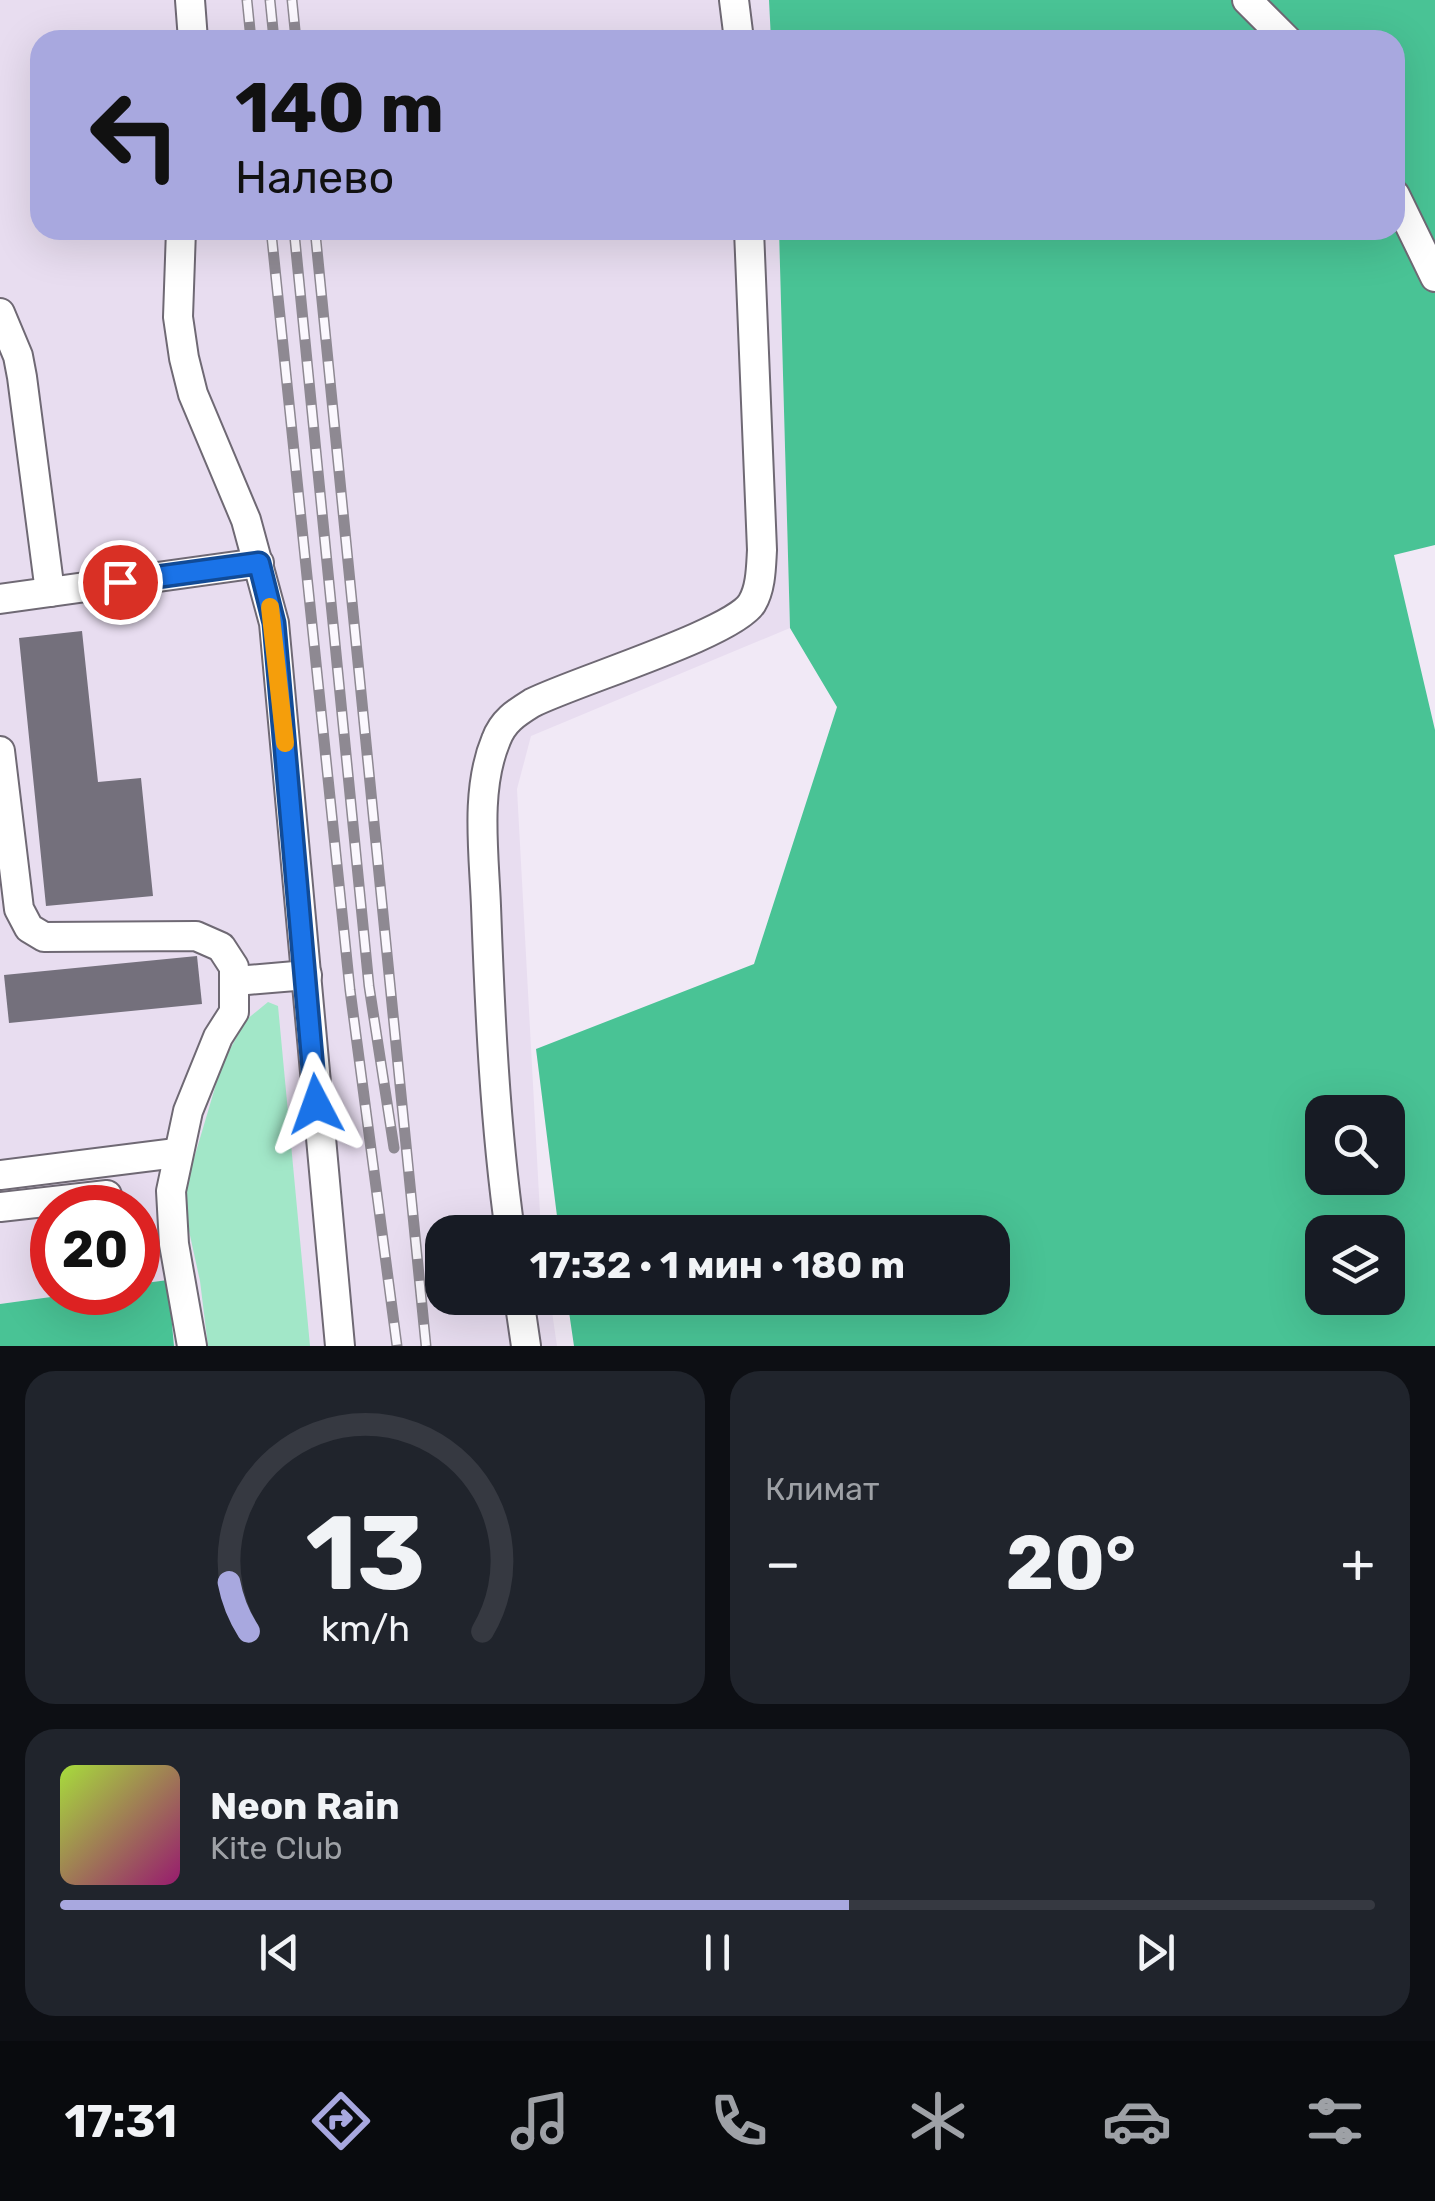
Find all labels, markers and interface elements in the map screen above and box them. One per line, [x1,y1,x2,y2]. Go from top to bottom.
text: 140 m [235,67,444,150]
icon: left [70,70,200,200]
text: Налево [235,151,394,204]
pin [78,540,163,625]
icon: arrive [93,555,148,610]
position arrow [264,1052,368,1156]
map controls [1305,1095,1405,1315]
button: search [1305,1095,1405,1195]
speed limit sign: 20 [30,1185,160,1315]
button: layers [1305,1215,1405,1315]
text: 17:32 · 1 мин · 180 m [530,1242,905,1288]
text: Климат [765,1470,879,1508]
text: 13 [305,1492,425,1615]
text: 20° [1005,1519,1136,1608]
text: − [765,1531,801,1596]
text: + [1341,1531,1375,1596]
text: km/h [320,1608,410,1650]
text: Neon Rain [210,1783,400,1829]
text: Kite Club [210,1829,343,1867]
icon: previous [252,1925,307,1980]
icon: pause [690,1925,745,1980]
icon: next [1128,1925,1183,1980]
icon: directions [306,2086,376,2156]
icon: music [505,2086,575,2156]
icon: phone [704,2086,774,2156]
icon: climate [903,2086,973,2156]
icon: car [1102,2086,1172,2156]
icon: filters [1300,2086,1370,2156]
text: 17:31 [64,2095,177,2148]

